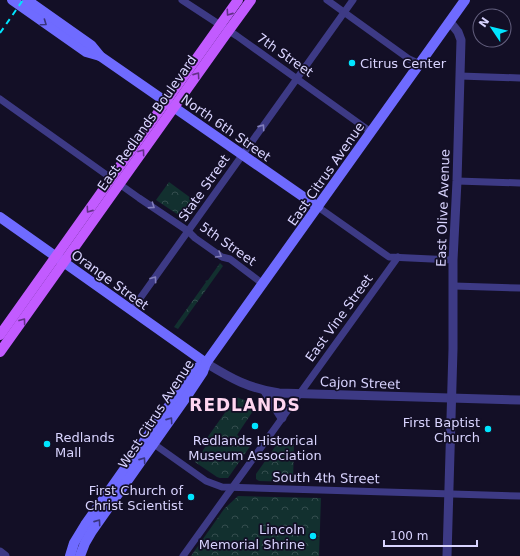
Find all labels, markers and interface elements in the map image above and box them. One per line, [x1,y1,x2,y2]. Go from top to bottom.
one-way arrow [226,8,233,15]
north arrow [472,8,512,48]
text: N [476,15,492,30]
one-way arrow [40,18,47,26]
street label: 7th Street [254,30,316,80]
street label: East Redlands Boulevard [95,53,199,193]
place label: Citrus Center [360,56,447,71]
marker: Citrus Center [347,58,357,68]
one-way arrow [192,72,200,79]
street label: North 6th Street [178,92,274,164]
street label: East Citrus Avenue [285,119,367,229]
one-way arrow [257,125,264,132]
one-way arrow [137,149,145,156]
street label: East Olive Avenue [433,149,453,267]
street label: State Street [175,152,233,224]
one-way arrow [148,201,155,208]
one-way arrow [86,206,94,213]
street label: 5th Street [197,219,259,269]
street label: Orange Street [69,247,151,313]
one-way arrow [215,250,222,257]
street label: East Vine Street [302,271,376,365]
one-way arrow [149,276,157,283]
one-way arrow [18,318,25,325]
street label: West Citrus Avenue [115,357,197,471]
street label: Cajon Street [320,374,400,392]
district label: REDLANDS [189,395,301,415]
place label: First Baptist Church [403,415,480,445]
one-way arrow [165,417,173,424]
marker: Redlands Historical Museum Association [250,421,260,431]
marker: First Baptist Church [483,424,493,434]
place label: Redlands Mall [55,430,115,460]
place label: Redlands Historical Museum Association [188,433,322,463]
marker: Redlands Mall [42,439,52,449]
one-way arrow [138,457,145,464]
street label: South 4th Street [272,470,380,486]
place label: First Church of Christ Scientist [85,483,183,513]
marker: First Church of Christ Scientist [186,492,196,502]
one-way arrow [93,519,101,526]
place label: Lincoln Memorial Shrine [199,522,305,552]
scale bar [384,522,477,548]
text: 100 m [390,529,428,543]
marker: Lincoln Memorial Shrine [308,531,318,541]

